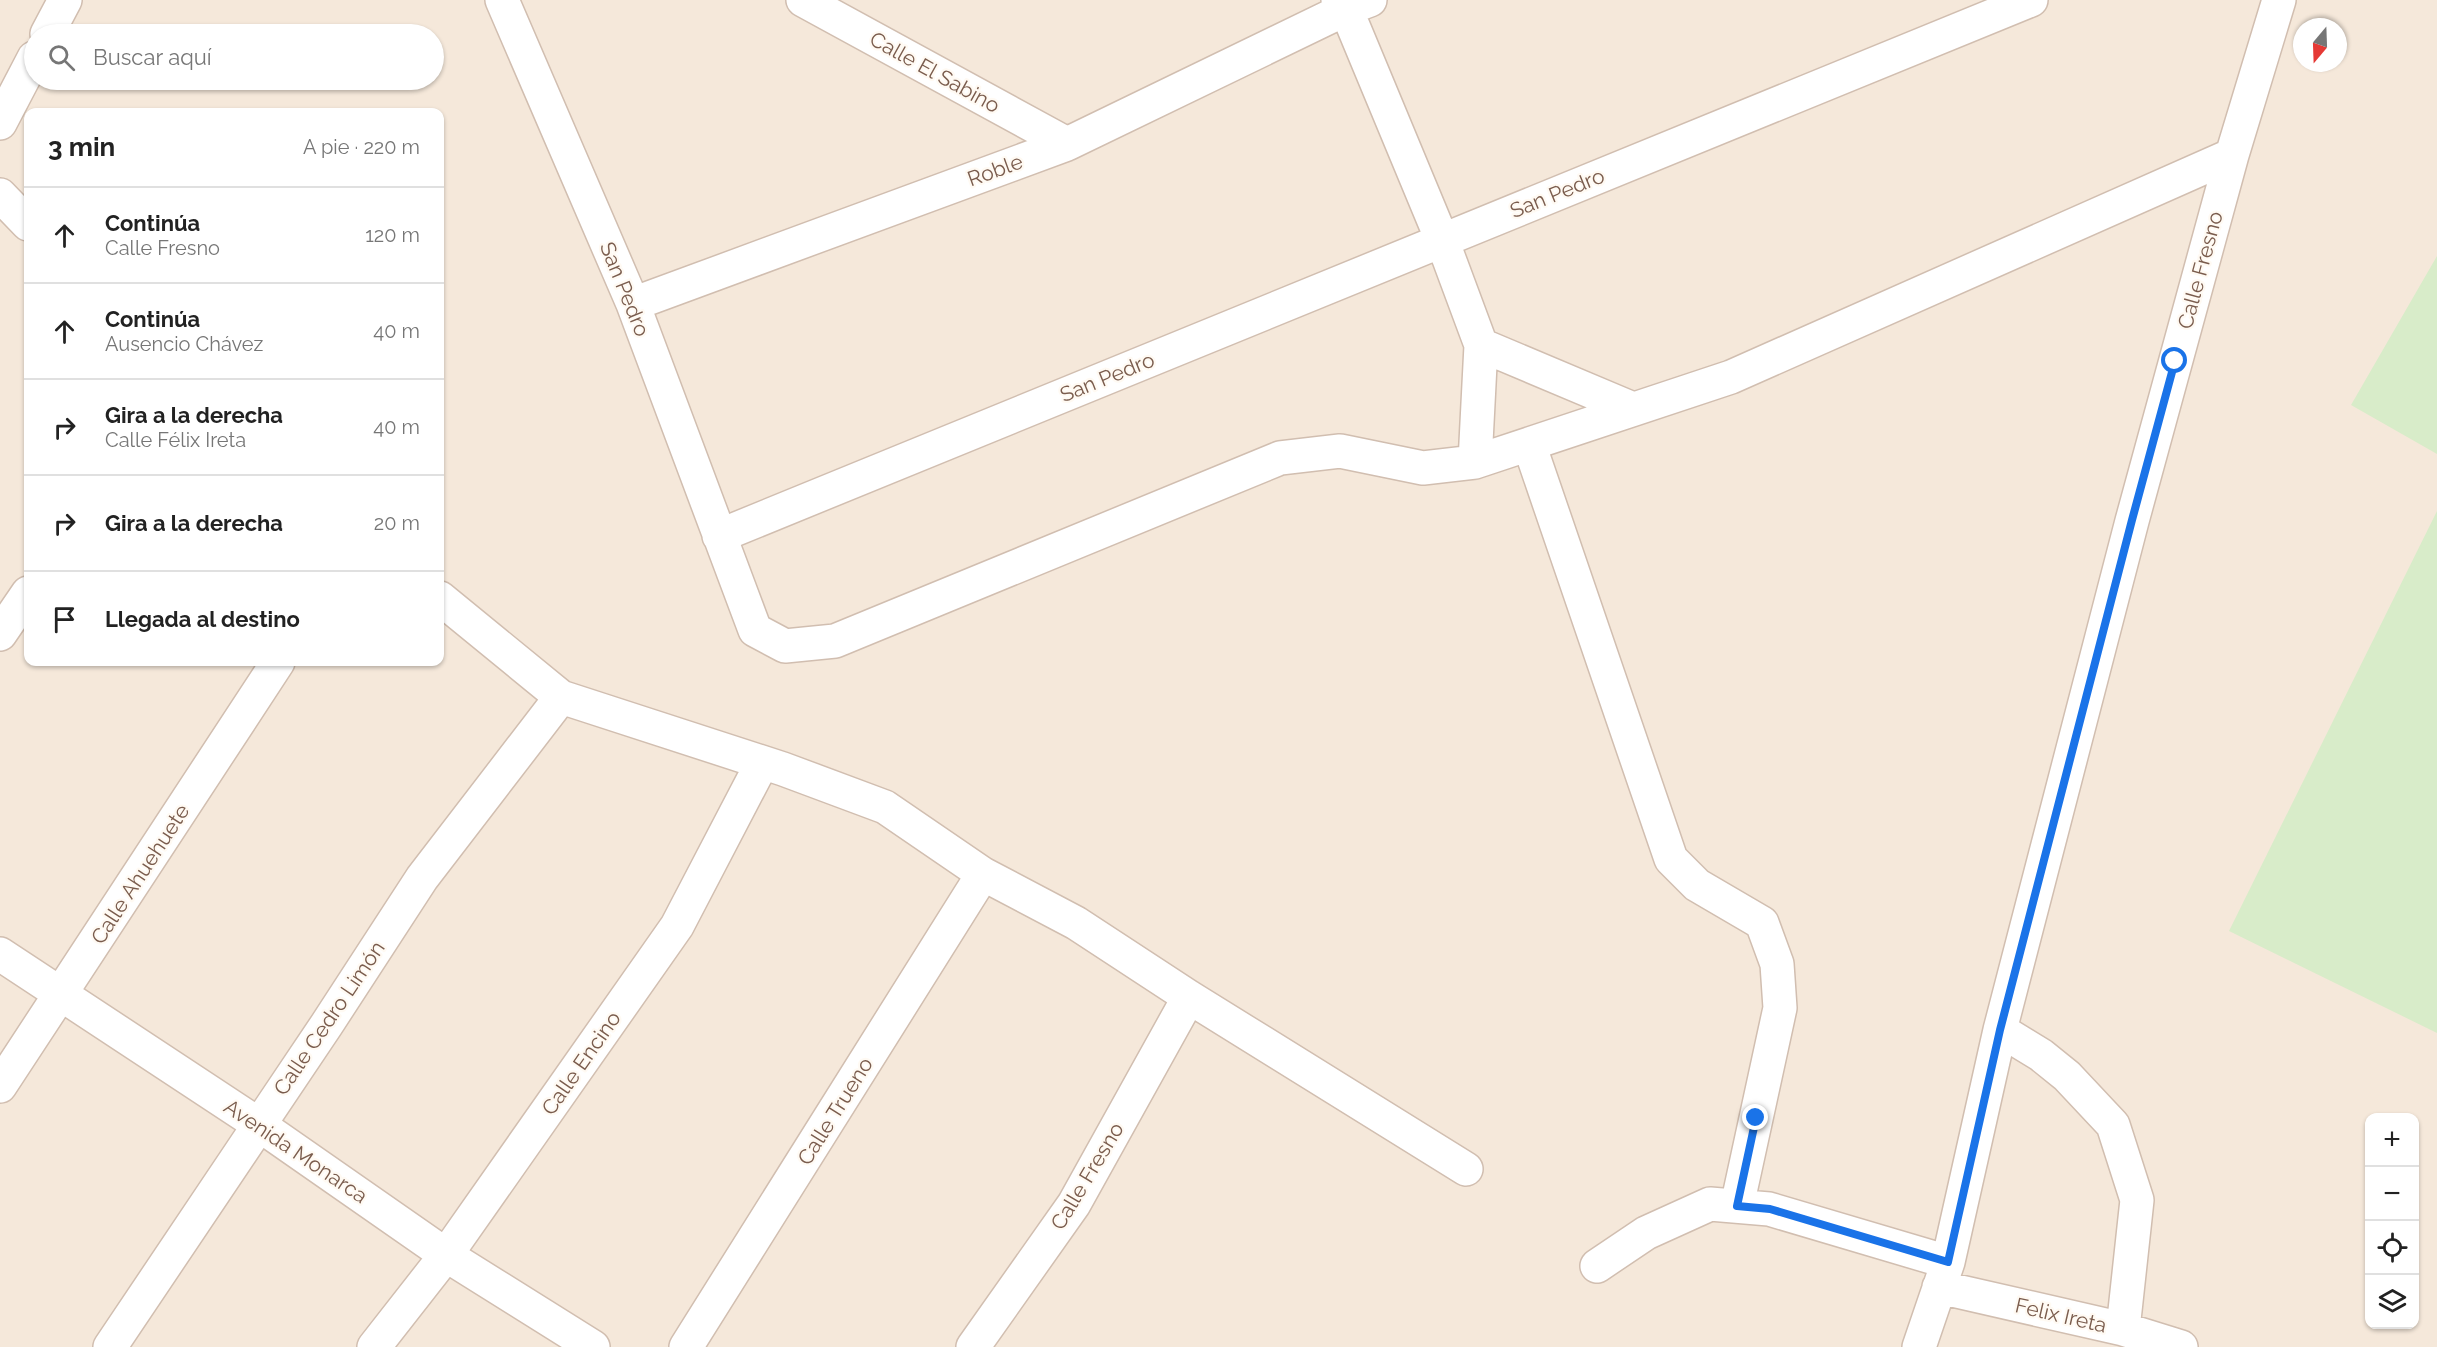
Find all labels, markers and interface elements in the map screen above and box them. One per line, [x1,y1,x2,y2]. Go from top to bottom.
north arrow [2293,18,2347,72]
search box [24,24,444,90]
street label: Calle El Sabino [866,26,1004,118]
icon: search [45,41,78,74]
text: Buscar aquí [93,44,212,70]
text: 3 min [48,132,115,162]
text: A pie · 220 m [303,135,420,159]
street label: Roble [964,149,1026,191]
street label: San Pedro [1506,163,1608,223]
street label: Calle Fresno [2172,208,2228,332]
text: Continúa [105,210,200,236]
icon: ahead [48,219,81,252]
text: 120 m [365,223,420,247]
text: Calle Fresno [105,236,220,260]
street label: San Pedro [595,238,655,340]
text: Continúa [105,306,200,332]
icon: ahead [48,315,81,348]
text: 40 m [373,319,420,343]
text: Ausencio Chávez [105,332,263,356]
street label: San Pedro [1056,347,1158,407]
route start [2161,347,2187,373]
text: Gira a la derecha [105,402,283,428]
icon: right [48,411,81,444]
text: 40 m [373,415,420,439]
text: Calle Félix Ireta [105,428,246,452]
icon: right [48,507,81,540]
text: Gira a la derecha [105,510,283,536]
text: 20 m [374,511,420,535]
icon: arrive [48,603,81,636]
text: Llegada al destino [105,606,300,632]
street label: Calle Ahuehuete [85,799,195,949]
street label: Calle Cedro Limón [268,936,390,1100]
street label: Calle Encino [536,1006,626,1120]
street label: Calle Trueno [792,1053,878,1169]
street label: Avenida Monarca [219,1094,373,1208]
route end [1742,1104,1768,1130]
map controls [2365,1113,2419,1329]
button: + [2365,1113,2419,1167]
street label: Calle Fresno [1045,1118,1129,1234]
button: − [2365,1167,2419,1221]
button: locate [2365,1221,2419,1275]
button: layers [2365,1275,2419,1329]
street label: Felix Ireta [2013,1292,2109,1338]

